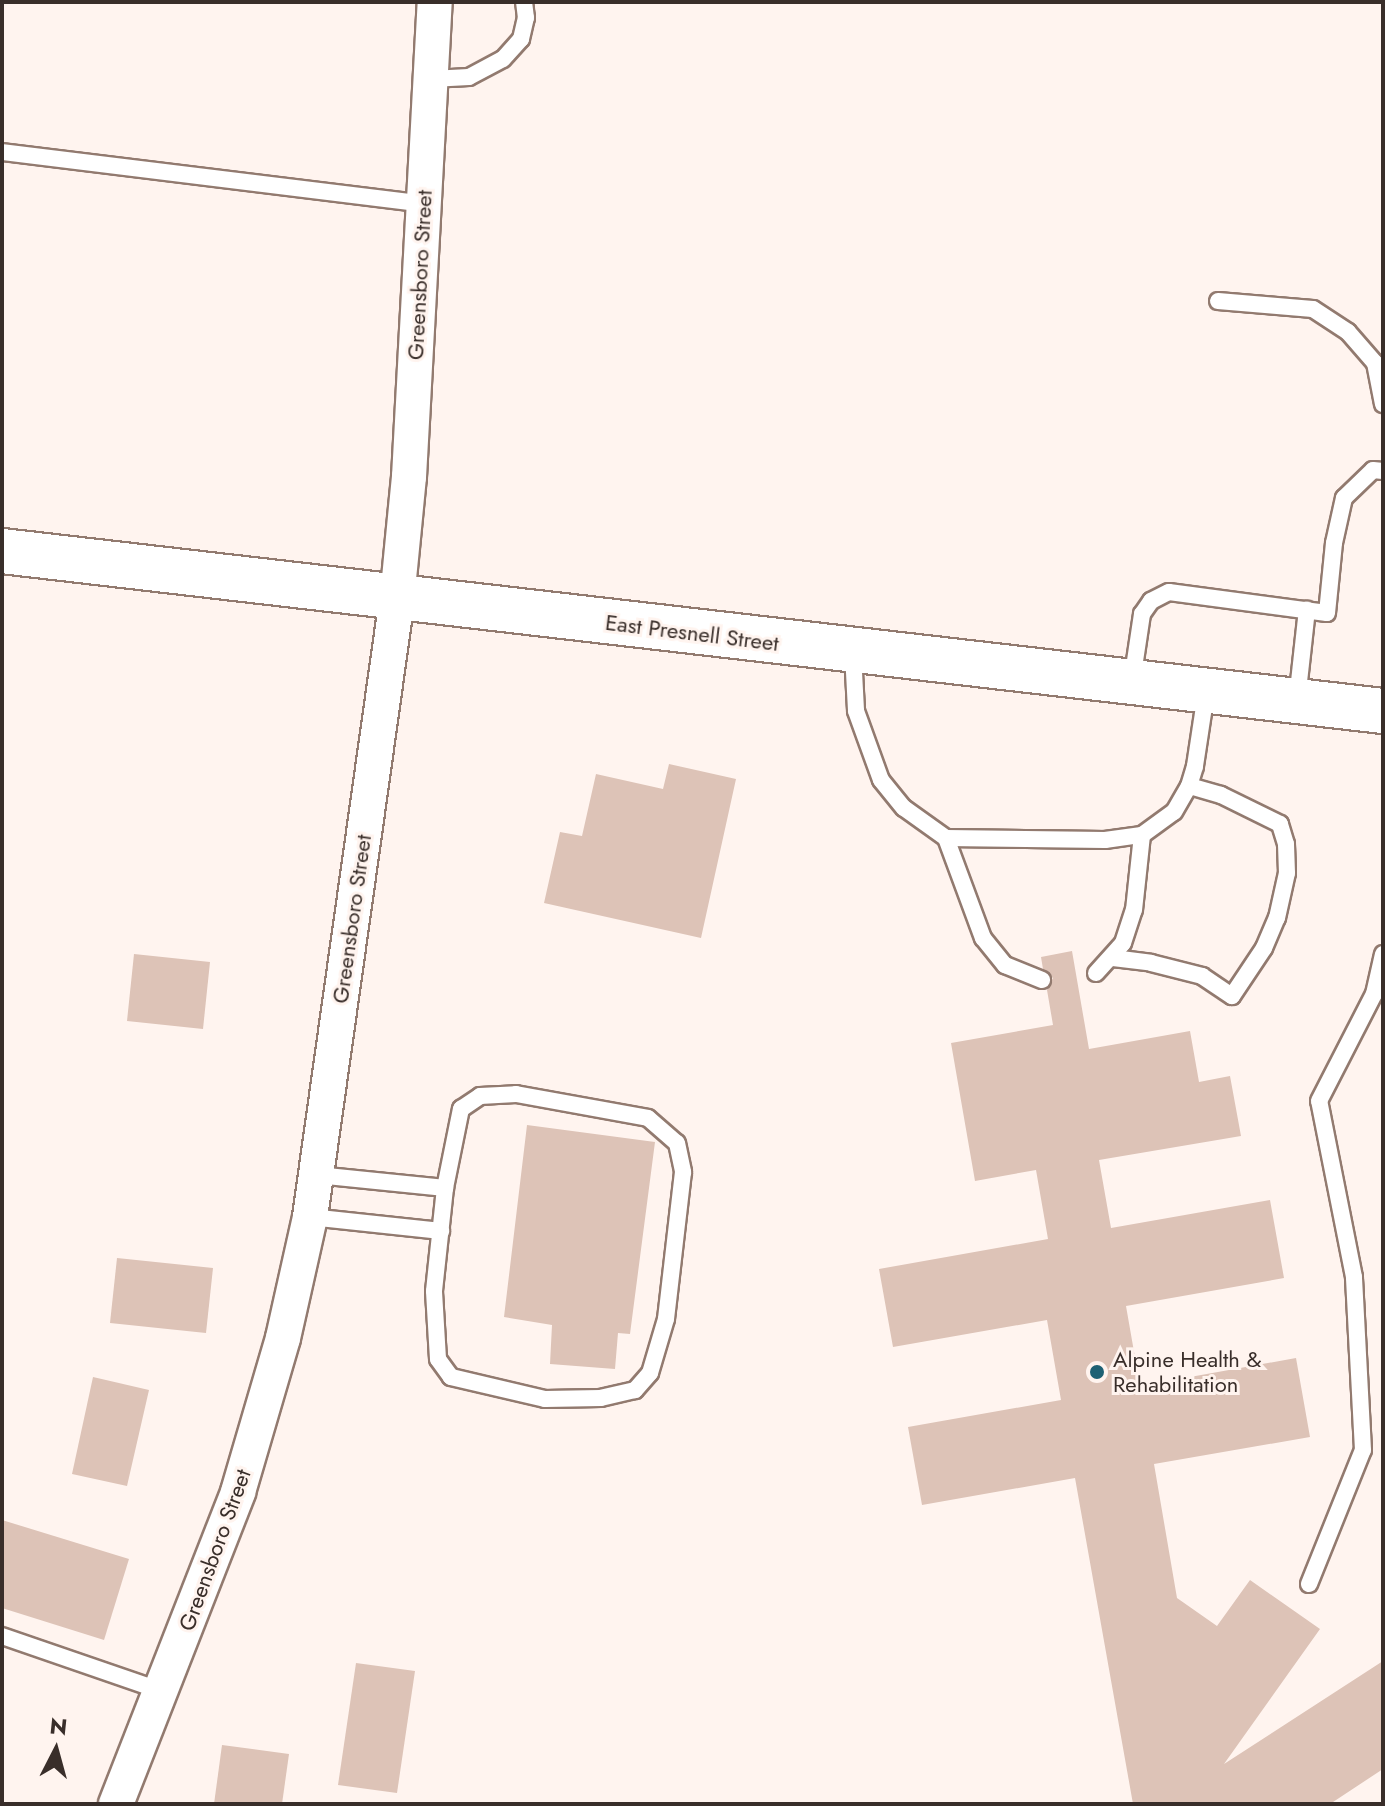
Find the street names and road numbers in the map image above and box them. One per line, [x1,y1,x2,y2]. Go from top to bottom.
street label: Greensboro Street [402,189,438,361]
street label: East Presnell Street [604,609,780,657]
street label: Greensboro Street [327,833,377,1005]
street label: Greensboro Street [173,1466,257,1634]

